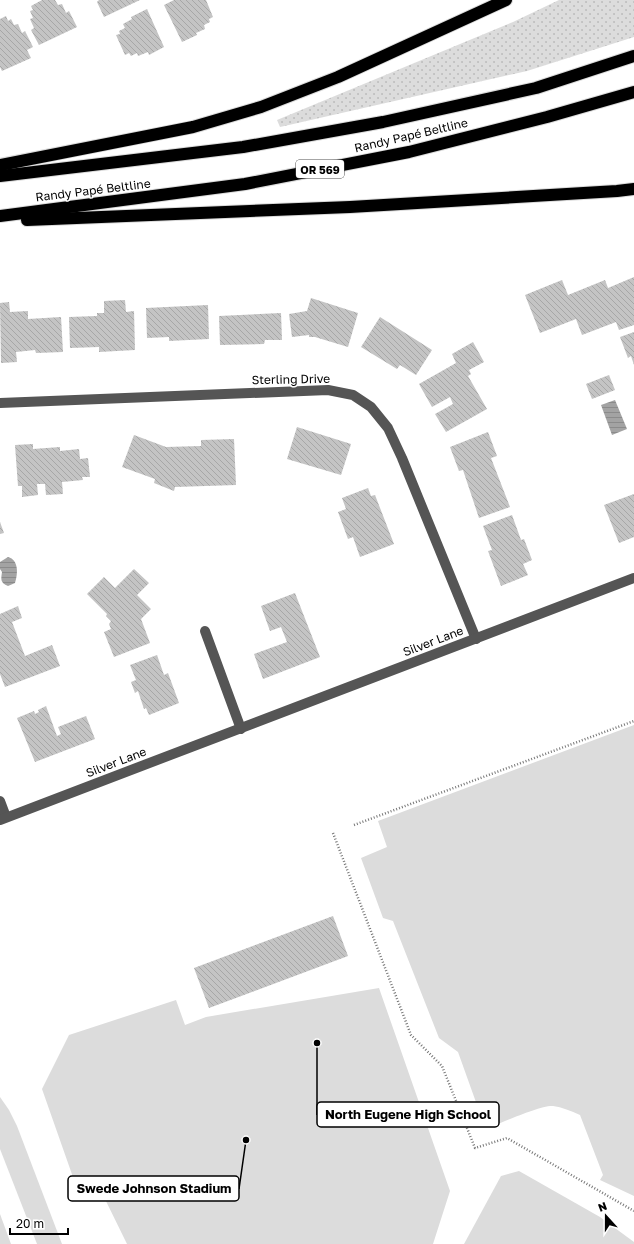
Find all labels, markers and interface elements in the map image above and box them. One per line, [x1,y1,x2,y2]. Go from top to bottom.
street label: Randy Papé Beltline [353,115,469,155]
road number: OR 569 [296,160,344,178]
street label: Randy Papé Beltline [35,175,151,205]
street label: Sterling Drive [252,371,330,387]
street label: Silver Lane [401,623,465,659]
street label: Silver Lane [84,744,148,780]
callout: North Eugene High School [317,1102,499,1127]
text: North Eugene High School [325,1106,492,1122]
callout: Swede Johnson Stadium [68,1176,239,1201]
text: Swede Johnson Stadium [76,1180,232,1196]
north arrow [586,1196,626,1236]
text: N [596,1199,608,1214]
scale bar [10,1210,68,1236]
text: 20 m [16,1216,44,1231]

